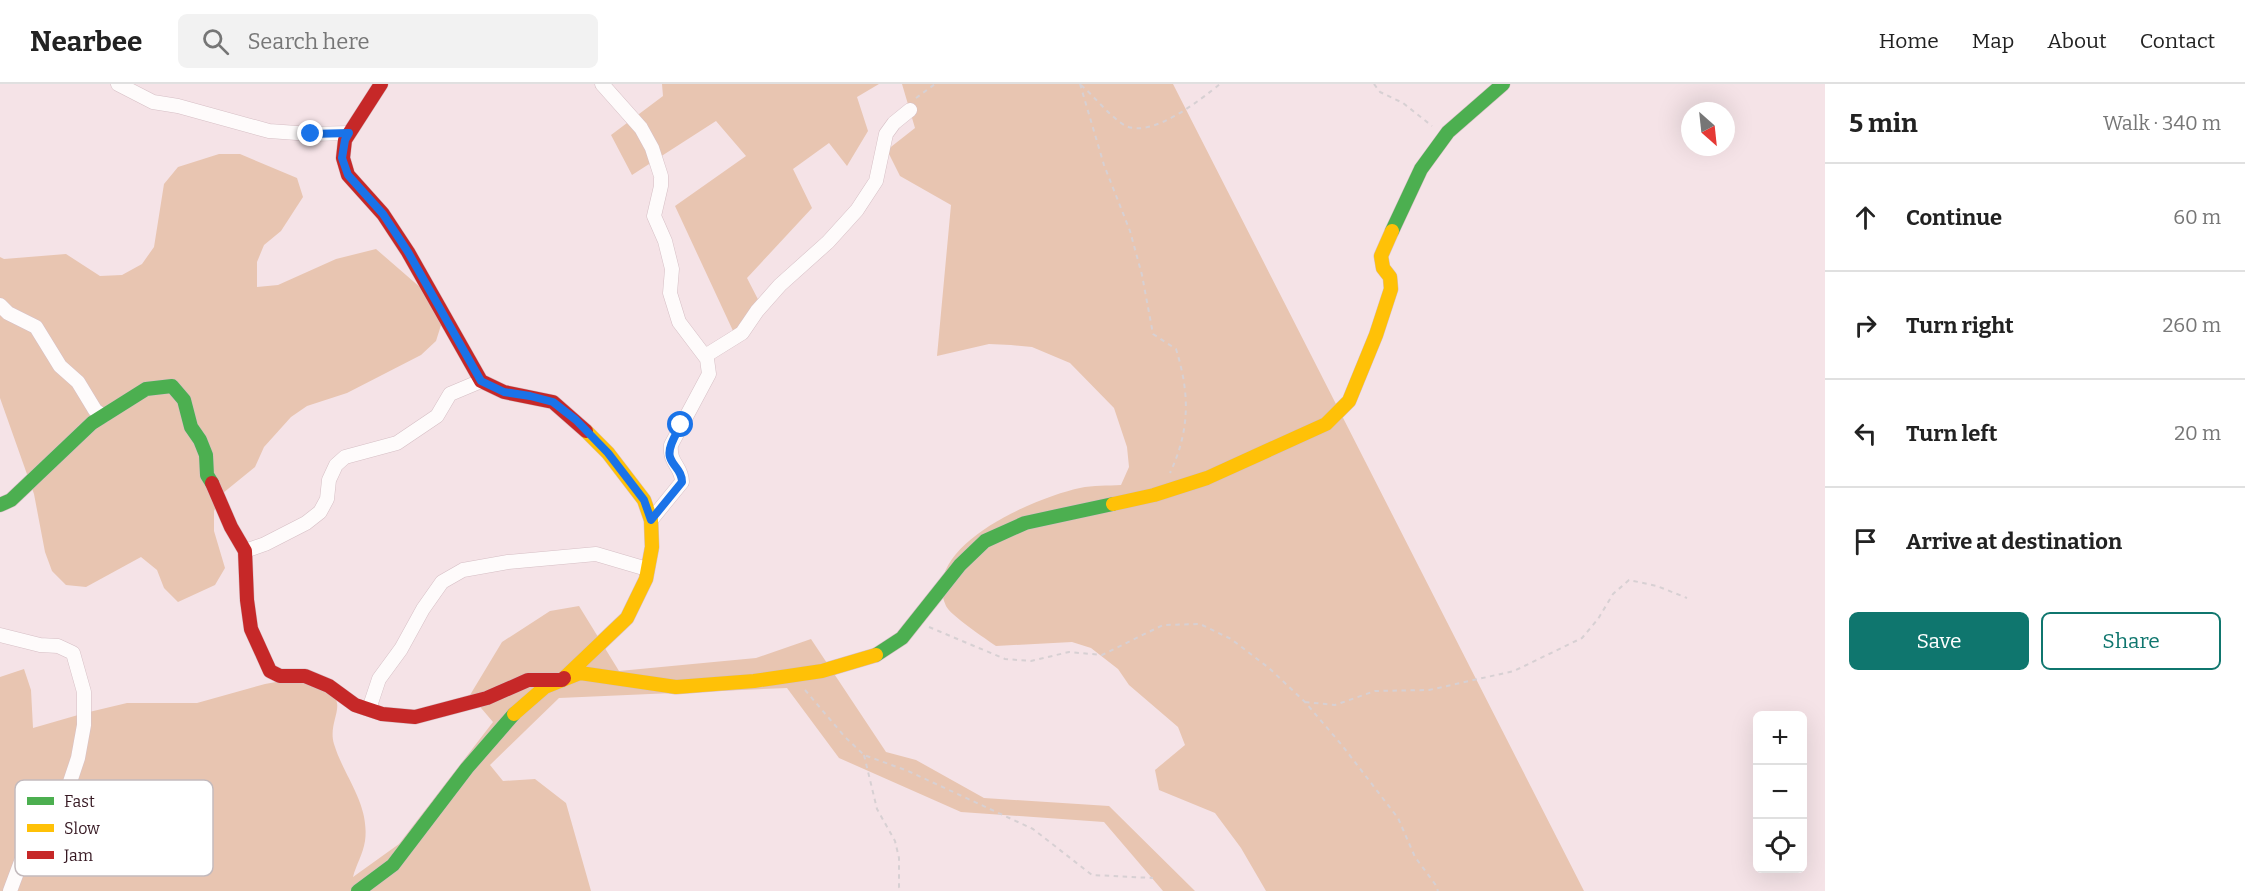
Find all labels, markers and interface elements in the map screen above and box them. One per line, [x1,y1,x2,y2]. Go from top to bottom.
search box [178,14,598,68]
text: Nearbee [30,25,142,58]
icon: search [199,25,232,58]
text: Search here [247,28,370,55]
text: Home [1879,28,1939,54]
text: Map [1972,28,2014,54]
text: About [2047,28,2107,54]
text: Contact [2140,28,2215,54]
north arrow [1681,102,1735,156]
text: 5 min [1849,108,1918,139]
text: Walk · 340 m [2103,111,2221,135]
route end [297,120,323,146]
icon: ahead [1849,201,1882,234]
text: Continue [1906,204,2002,231]
text: 60 m [2173,205,2221,229]
icon: right [1849,309,1882,342]
text: Turn right [1906,312,2014,339]
text: 260 m [2162,313,2221,337]
route start [667,411,693,437]
icon: left [1849,417,1882,450]
text: Turn left [1906,420,1998,447]
text: 20 m [2174,421,2221,445]
icon: arrive [1849,525,1882,558]
text: Arrive at destination [1906,528,2122,555]
button: Save [1849,612,2029,670]
button: Share [2041,612,2221,670]
map controls [1753,711,1807,873]
button: + [1753,711,1807,765]
button: − [1753,765,1807,819]
legend [15,780,213,876]
text: Fast [64,792,95,811]
text: Slow [64,819,100,838]
button: locate [1753,819,1807,873]
text: Jam [63,846,93,865]

